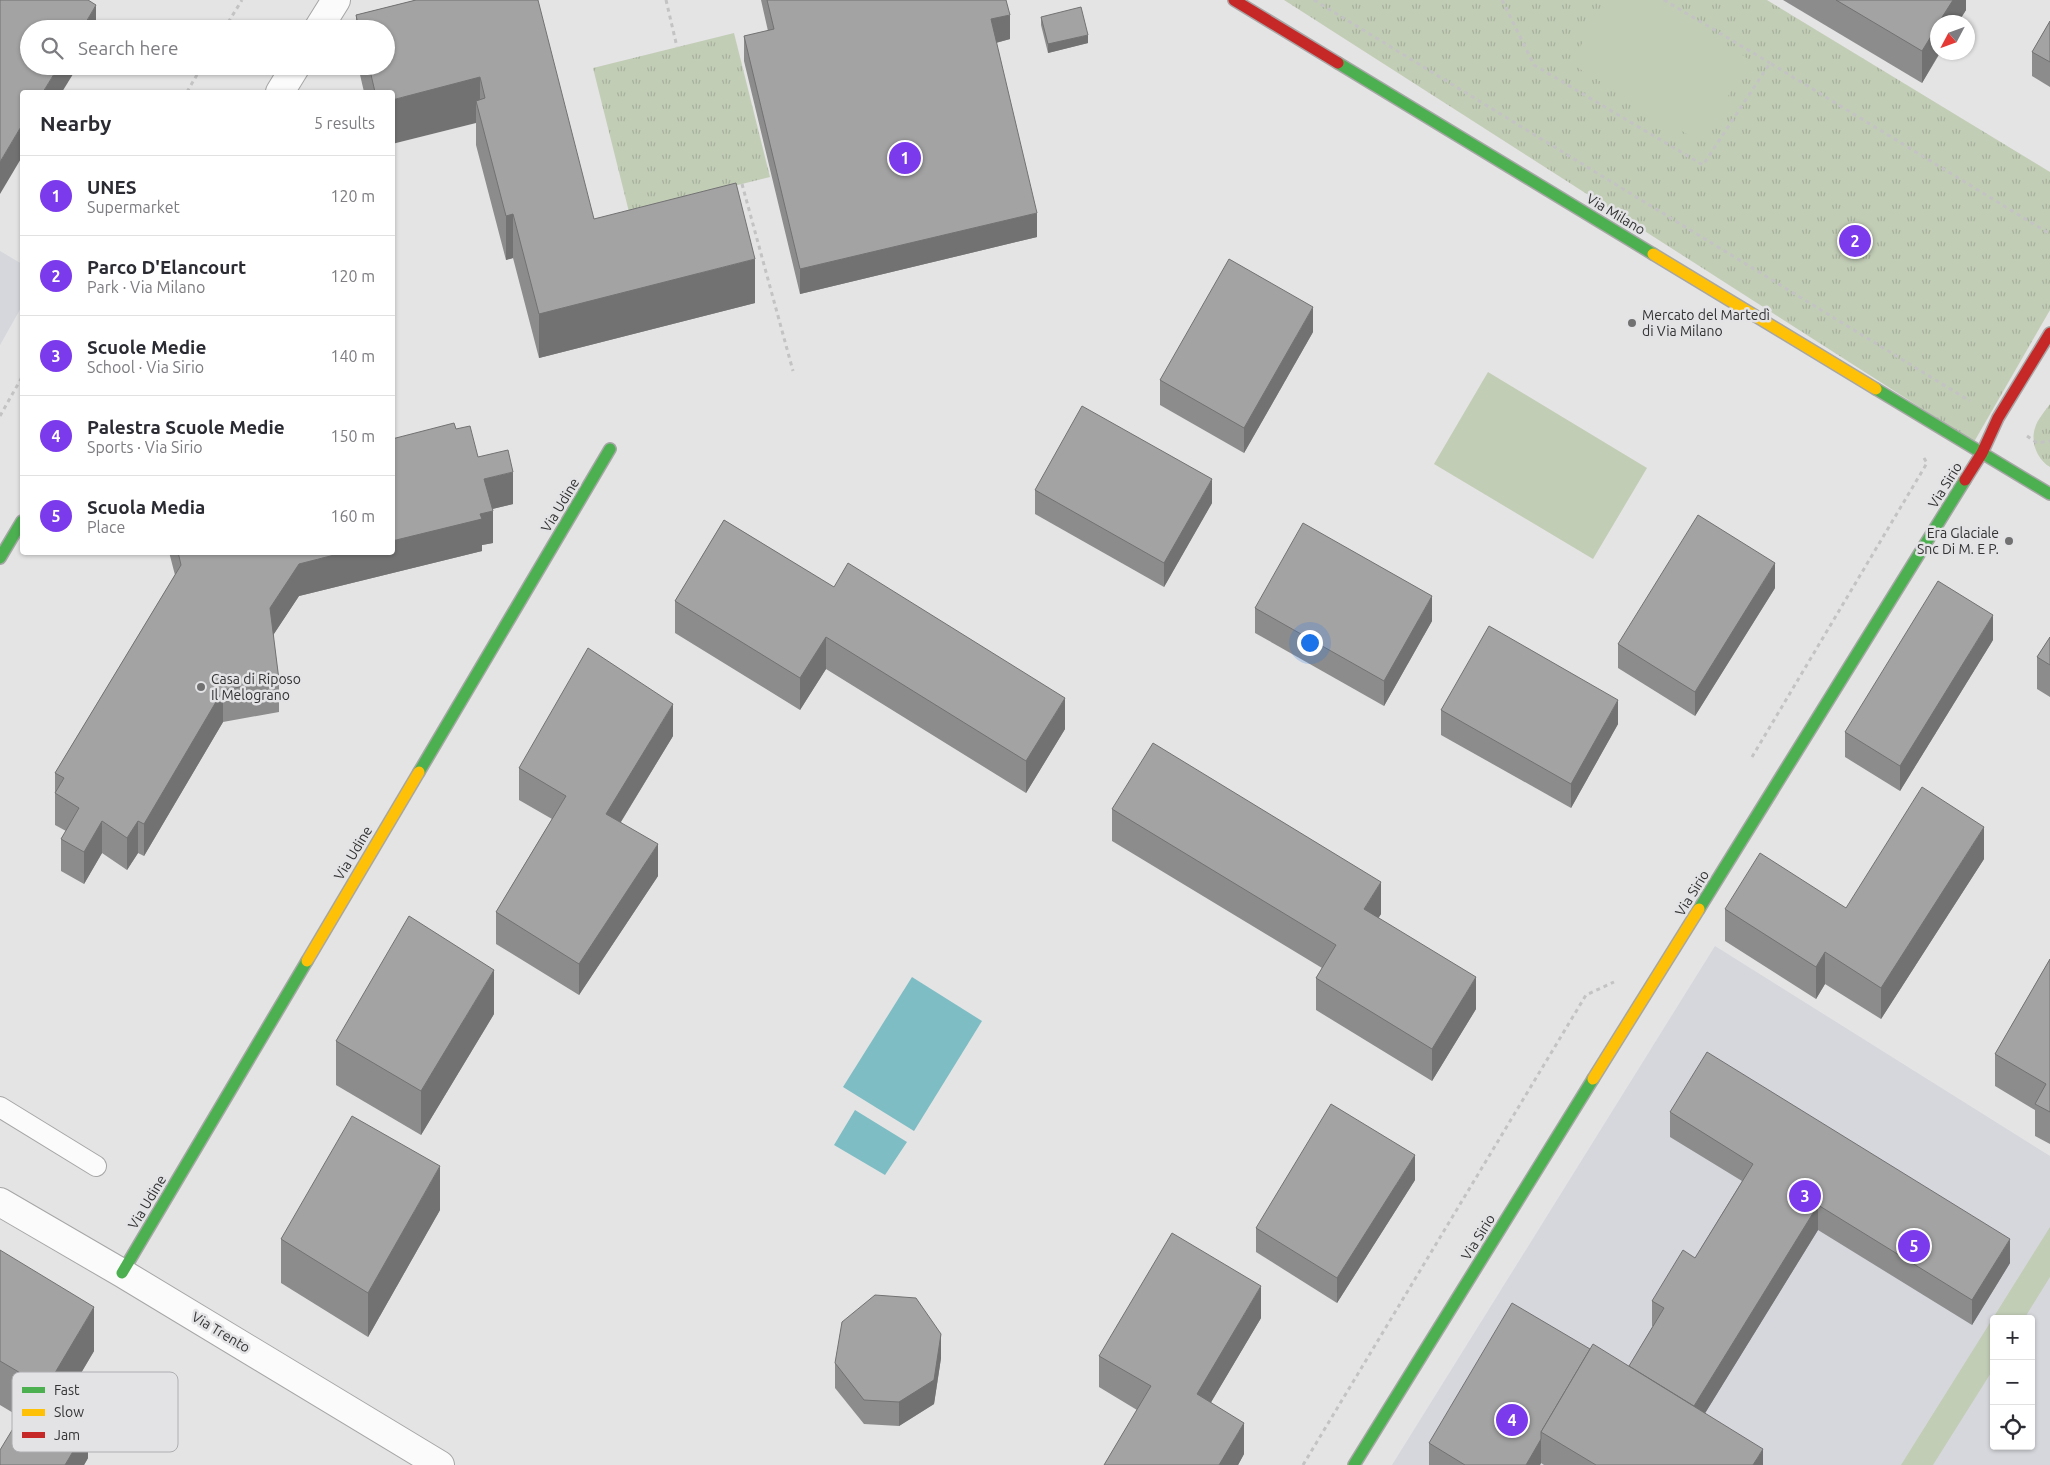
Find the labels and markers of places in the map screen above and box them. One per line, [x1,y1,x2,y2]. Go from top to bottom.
pin: 1 [889,139,921,177]
pin: 2 [1839,222,1871,260]
place label: Mercato del Martedì di Via Milano [1642,307,1770,339]
marker: Mercato del Martedì di Via Milano [1626,317,1638,329]
place label: Era Glaciale Snc Di M. E P. [1917,525,1999,557]
marker: Era Glaciale Snc Di M. E P. [2003,535,2015,547]
place label: Casa di Riposo Il Melograno [211,671,301,703]
marker: Casa di Riposo Il Melograno [195,681,207,693]
pin: 3 [1789,1177,1821,1215]
pin: 5 [1898,1227,1930,1265]
pin: 4 [1496,1401,1528,1439]

